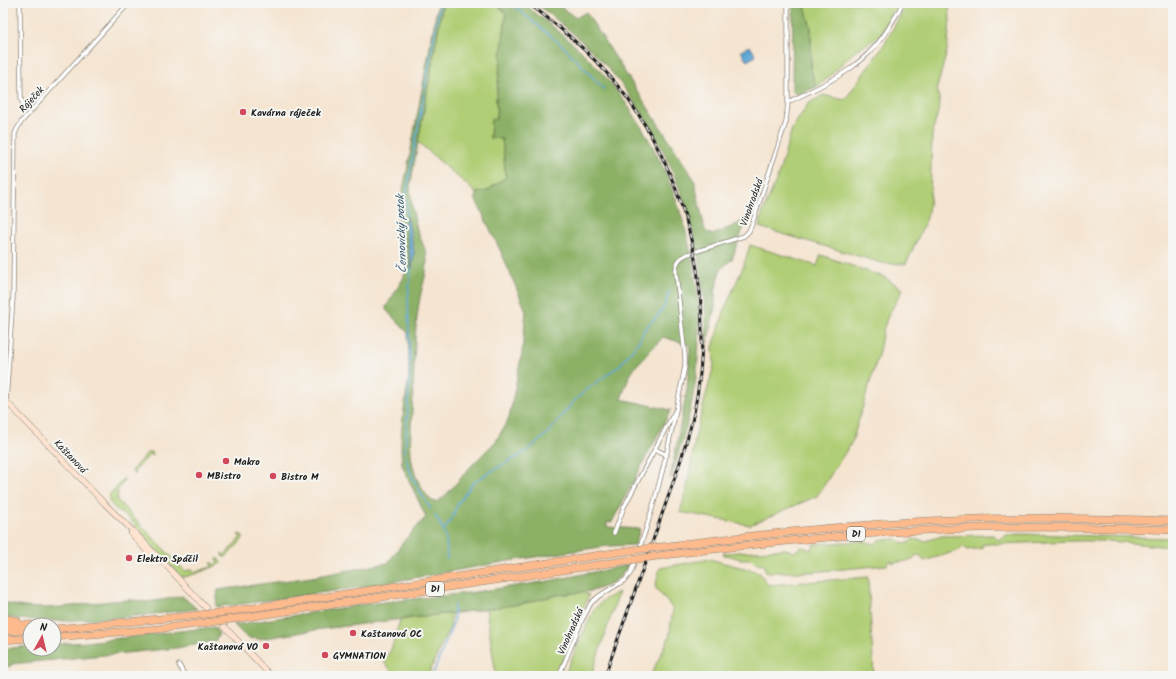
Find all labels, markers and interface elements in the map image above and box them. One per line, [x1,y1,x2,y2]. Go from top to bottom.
street label: Ráječek [15,82,48,117]
place label: Kavárna ráječek [251,105,322,121]
marker: Kavárna ráječek [238,107,248,117]
street label: Vinohradská [736,175,768,228]
water label: Černovický potok [392,193,412,274]
street label: Kaštanová [50,436,92,478]
place label: Makro [234,454,260,470]
marker: Makro [221,456,231,466]
place label: MBistro [207,468,241,484]
place label: Bistro M [281,469,319,485]
marker: MBistro [194,470,204,480]
marker: Bistro M [268,471,278,481]
road number: D1 [847,527,865,541]
place label: Elektro Spáčil [137,551,198,567]
marker: Elektro Spáčil [124,553,134,563]
road number: D1 [426,582,444,596]
street label: Vinohradská [554,604,589,657]
north arrow [22,617,62,657]
text: N [39,619,48,637]
place label: Kaštanová OC [361,626,422,642]
marker: Kaštanová OC [348,628,358,638]
place label: Kaštanová VO [198,639,259,655]
marker: Kaštanová VO [261,641,271,651]
place label: GYMNATION [333,648,386,664]
marker: GYMNATION [320,650,330,660]

